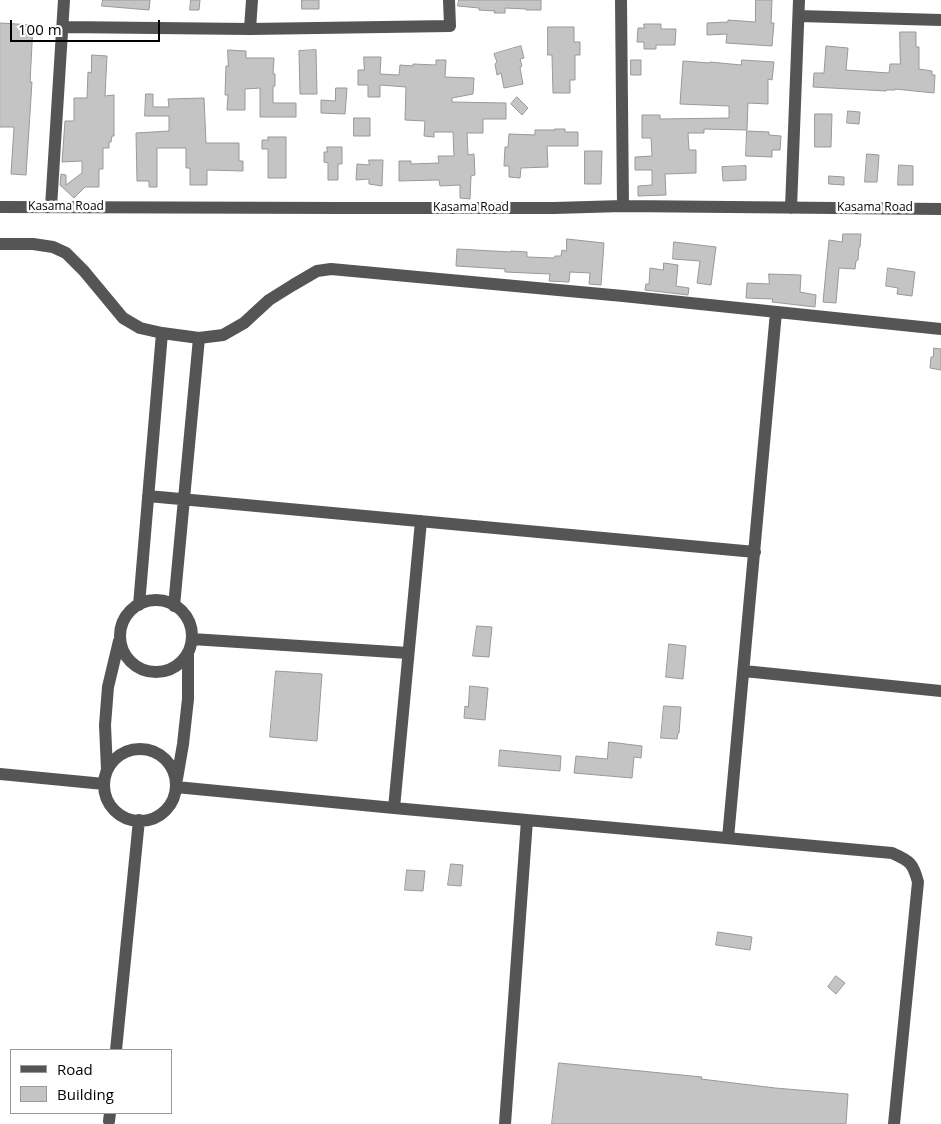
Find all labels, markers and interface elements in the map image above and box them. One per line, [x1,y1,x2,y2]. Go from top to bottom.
scale bar [12,10,162,42]
text: 100 m [18,19,62,39]
street label: Kasama Road [28,200,104,214]
street label: Kasama Road [433,201,509,215]
street label: Kasama Road [837,201,913,215]
legend [10,1049,172,1114]
text: Road [57,1059,93,1079]
text: Building [57,1084,114,1104]

